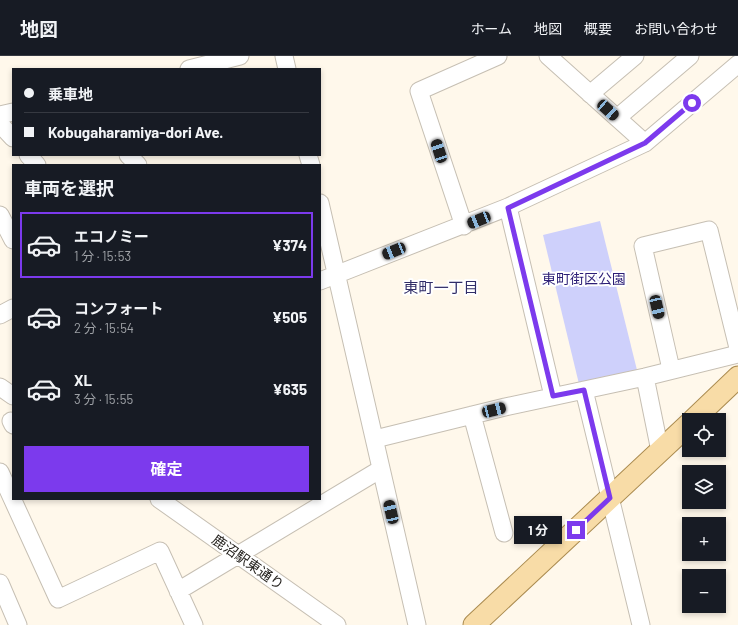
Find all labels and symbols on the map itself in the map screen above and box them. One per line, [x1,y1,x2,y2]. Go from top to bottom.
route start [683,94,701,112]
car [595,98,621,122]
car [430,138,448,164]
car [466,210,492,230]
car [381,241,407,261]
park label: 東町街区公園 [542,270,626,287]
district label: 東町一丁目 [403,278,479,296]
car [648,294,666,320]
car [481,401,507,419]
car [382,499,400,525]
callout: 1 分 [514,516,562,544]
route end [567,521,585,539]
street label: 鹿沼駅東通り [209,531,288,593]

